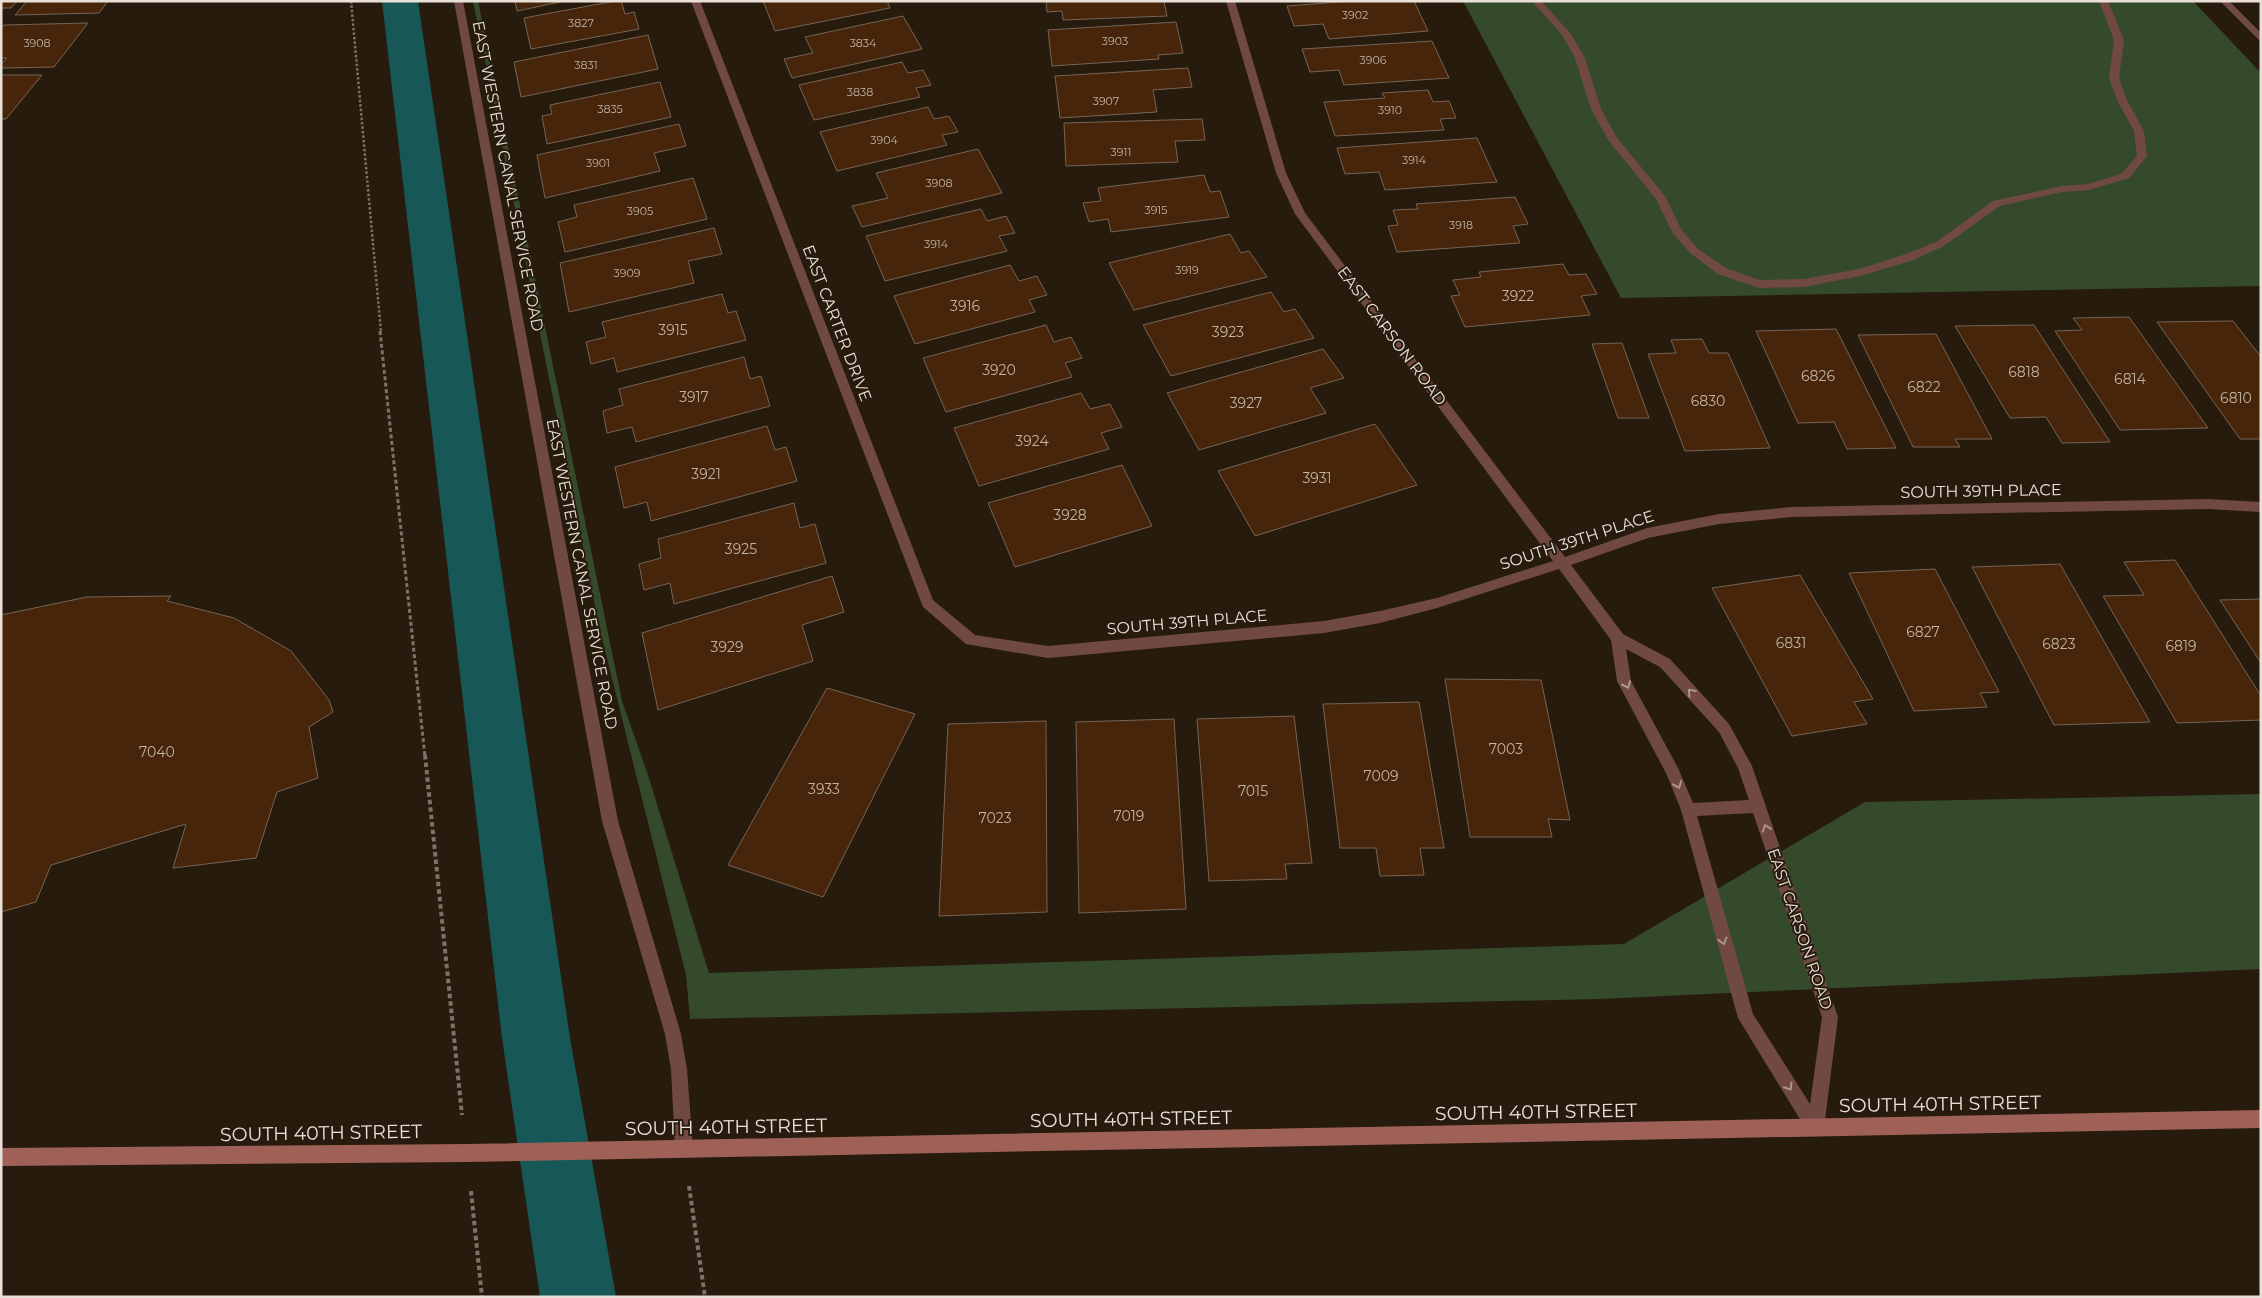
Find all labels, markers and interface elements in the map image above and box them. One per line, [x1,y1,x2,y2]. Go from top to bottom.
house number: 3902 [1342,8,1368,22]
house number: 3827 [568,16,594,30]
street label: EAST WESTERN CANAL SERVICE ROAD [469,19,547,333]
house number: 3903 [1102,34,1128,48]
house number: 3908 [23,36,51,50]
house number: 3834 [850,36,877,50]
house number: 3906 [1360,53,1387,67]
house number: 3831 [574,58,598,72]
house number: 3838 [847,85,873,99]
house number: 3907 [1093,94,1119,108]
house number: 3835 [597,102,623,116]
house number: 3910 [1378,103,1402,117]
house number: 3904 [870,133,898,147]
house number: 3911 [1111,145,1131,159]
house number: 3914 [1402,153,1427,167]
house number: 3901 [586,156,610,170]
house number: 3908 [925,176,953,190]
house number: 3915 [1144,203,1168,217]
house number: 3905 [627,204,653,218]
house number: 3918 [1449,218,1473,232]
house number: 3914 [924,237,949,251]
street label: EAST CARTER DRIVE [798,242,876,404]
house number: 3919 [1175,263,1199,277]
street label: EAST CARSON ROAD [1333,263,1451,409]
house number: 3909 [614,266,641,280]
house number: 3922 [1502,287,1534,305]
house number: 3916 [950,297,980,315]
house number: 3915 [658,321,688,339]
house number: 3923 [1212,323,1244,341]
house number: 3920 [982,361,1016,379]
house number: 6818 [2008,363,2040,381]
house number: 6826 [1801,367,1835,385]
house number: 6814 [2114,370,2147,388]
house number: 6822 [1907,378,1941,396]
house number: 3917 [679,388,709,406]
house number: 6810 [2220,389,2252,407]
house number: 6830 [1691,392,1725,410]
house number: 3927 [1230,394,1262,412]
street label: EAST WESTERN CANAL SERVICE ROAD [543,417,621,731]
house number: 3924 [1015,432,1049,450]
house number: 3921 [691,465,721,483]
house number: 3931 [1302,469,1332,487]
street label: SOUTH 39TH PLACE [1900,480,2062,502]
house number: 3928 [1053,506,1087,524]
street label: SOUTH 39TH PLACE [1497,506,1657,574]
house number: 3925 [725,540,757,558]
street label: SOUTH 39TH PLACE [1106,606,1268,638]
house number: 6827 [1906,623,1940,641]
house number: 6831 [1776,634,1806,652]
house number: 6823 [2042,635,2076,653]
house number: 6819 [2165,637,2197,655]
house number: 3929 [711,638,743,656]
one-way arrow [1621,680,1631,689]
one-way arrow [1688,688,1697,697]
house number: 7003 [1489,740,1523,758]
house number: 7040 [139,743,175,761]
house number: 7009 [1363,767,1399,785]
house number: 3933 [808,780,840,798]
one-way arrow [1671,780,1682,789]
house number: 7015 [1238,782,1268,800]
house number: 7019 [1114,807,1144,825]
house number: 7023 [978,809,1012,827]
one-way arrow [1761,825,1771,833]
street label: EAST CARSON ROAD [1763,846,1837,1012]
one-way arrow [1717,936,1728,945]
one-way arrow [1783,1082,1793,1091]
street label: SOUTH 40TH STREET [1839,1091,2041,1117]
street label: SOUTH 40TH STREET [1435,1099,1637,1125]
street label: SOUTH 40TH STREET [1030,1106,1232,1132]
street label: SOUTH 40TH STREET [625,1114,827,1140]
street label: SOUTH 40TH STREET [220,1120,422,1146]

